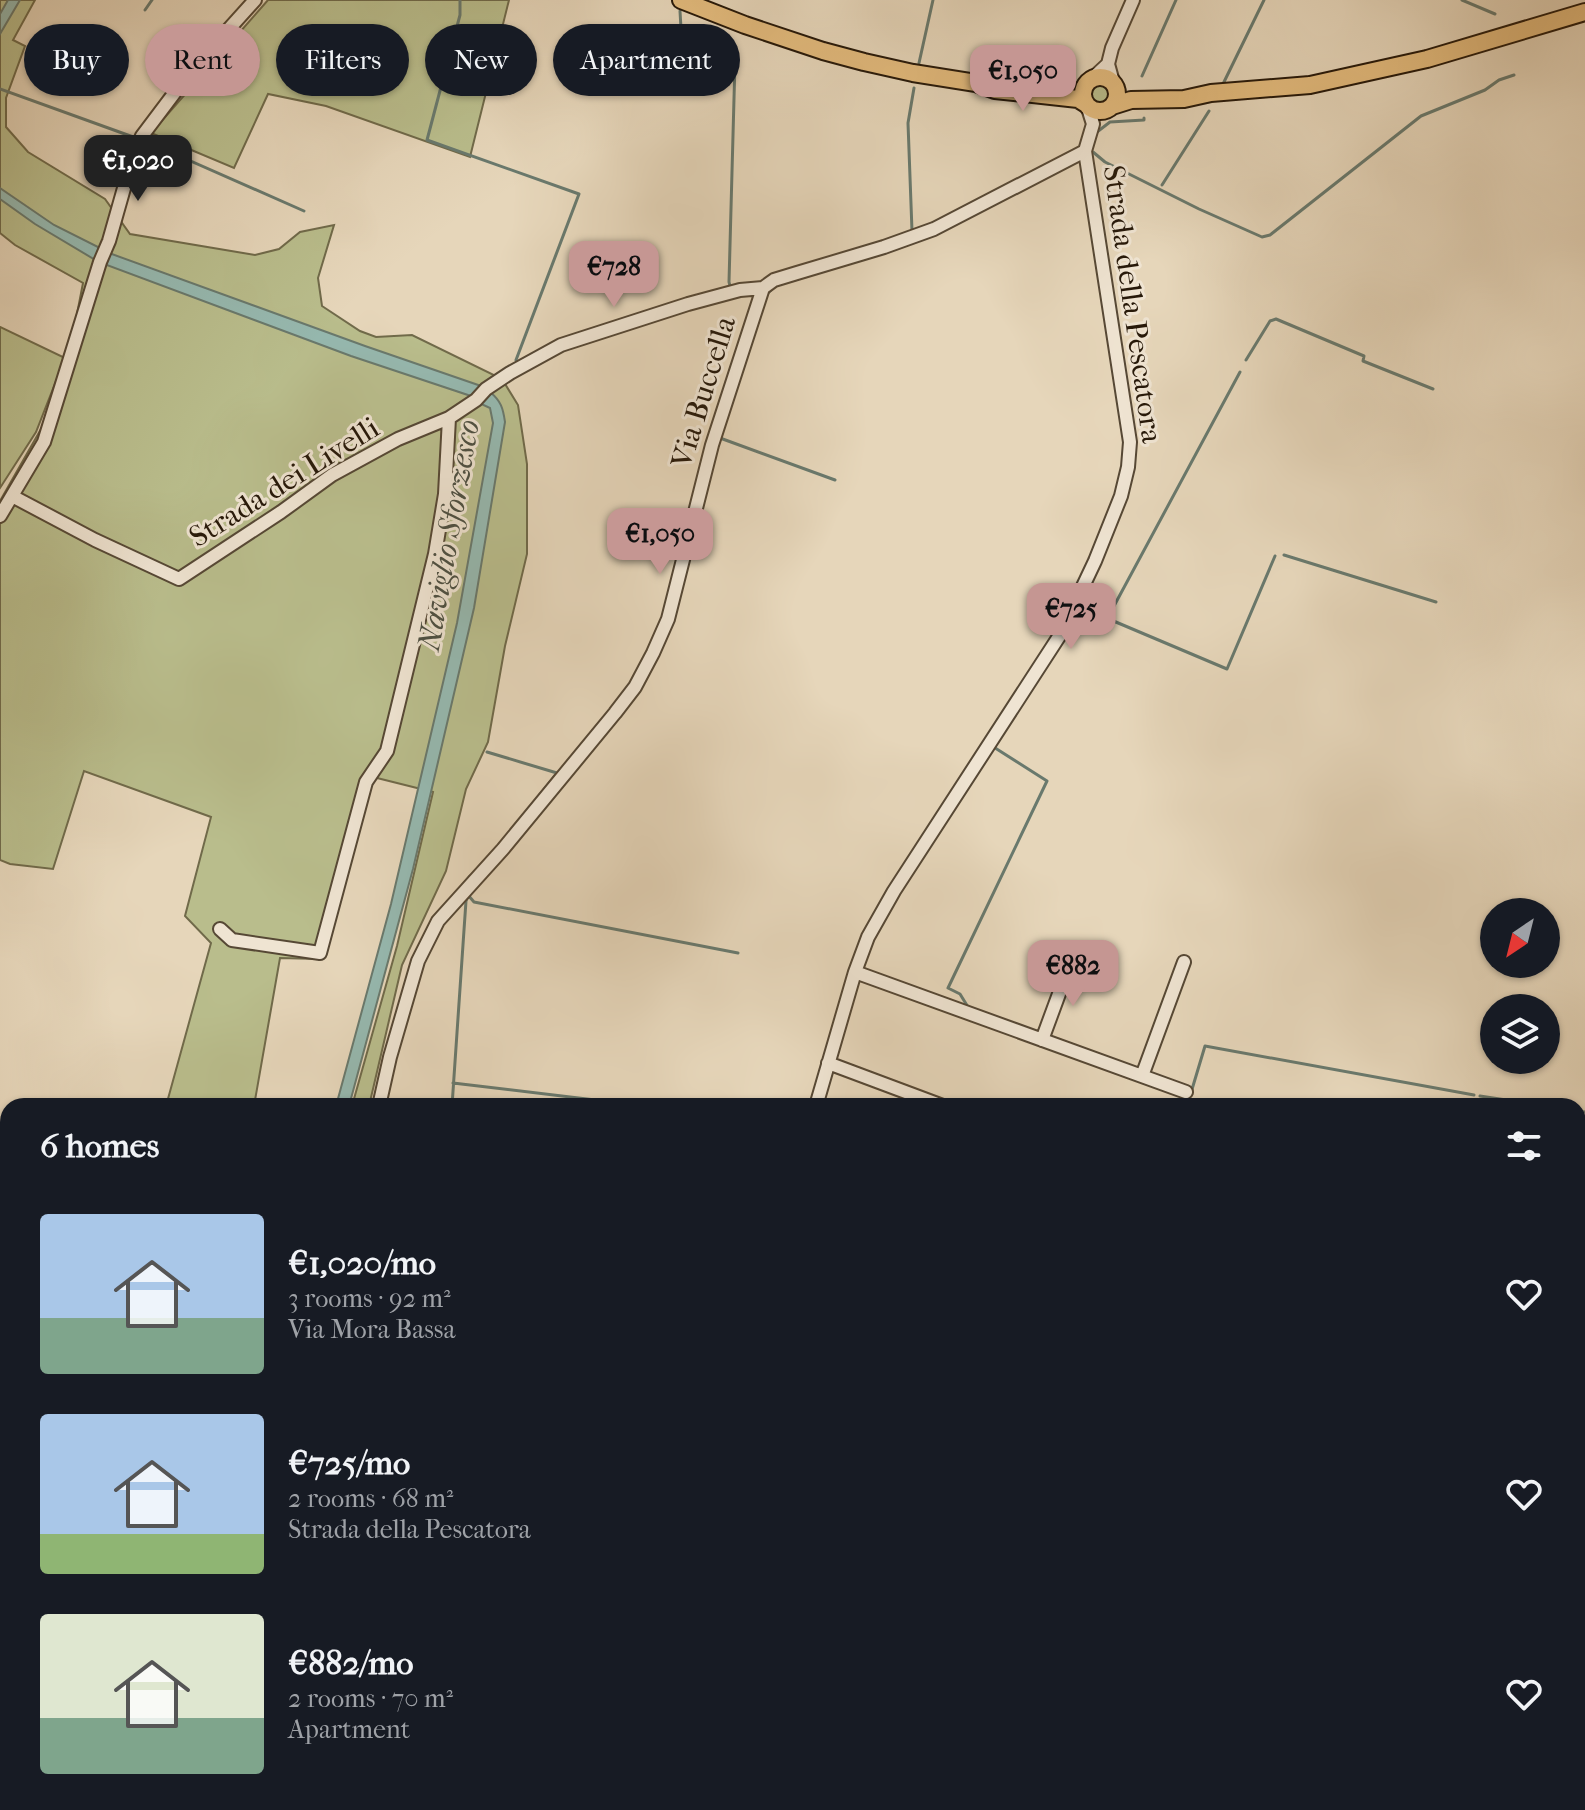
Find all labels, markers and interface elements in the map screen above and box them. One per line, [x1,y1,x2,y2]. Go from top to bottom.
chip: Buy [24,24,129,96]
chip: Rent [145,24,260,96]
chip: Filters [276,24,409,96]
chip: New [425,24,537,96]
chip: Apartment [553,24,740,96]
pin: €1,050 [958,45,1088,113]
text: €1,050 [988,55,1058,86]
pin: €1,020 [73,135,203,203]
text: €1,020 [102,145,174,176]
street label: Strada della Pescatora [1096,163,1169,446]
pin: €728 [567,241,661,309]
text: €728 [587,251,641,282]
street label: Via Buccella [664,311,743,473]
street label: Strada dei Livelli [183,410,386,555]
water label: Naviglio Sforzesco [410,417,487,655]
pin: €1,050 [595,508,725,576]
text: €1,050 [625,518,695,549]
pin: €725 [1024,583,1118,651]
text: €725 [1045,593,1097,624]
north arrow [1480,898,1560,978]
map controls [1480,898,1560,1074]
pin: €882 [1026,940,1120,1008]
text: €882 [1046,950,1100,981]
button: layers [1480,994,1560,1074]
icon: filters [1502,1124,1546,1168]
text: 6 homes [40,1126,159,1166]
text: €1,020/mo [288,1243,436,1283]
icon: home [104,1246,200,1342]
icon: heart [1502,1272,1546,1316]
text: 3 rooms · 92 m² [288,1283,451,1314]
text: Via Mora Bassa [288,1314,455,1345]
text: €725/mo [288,1443,410,1483]
icon: home [104,1446,200,1542]
icon: heart [1502,1472,1546,1516]
text: 2 rooms · 68 m² [288,1483,453,1514]
text: Strada della Pescatora [288,1514,531,1545]
text: €882/mo [288,1643,414,1683]
icon: home [104,1646,200,1742]
icon: heart [1502,1672,1546,1716]
text: 2 rooms · 70 m² [288,1683,453,1714]
text: Apartment [288,1714,410,1745]

